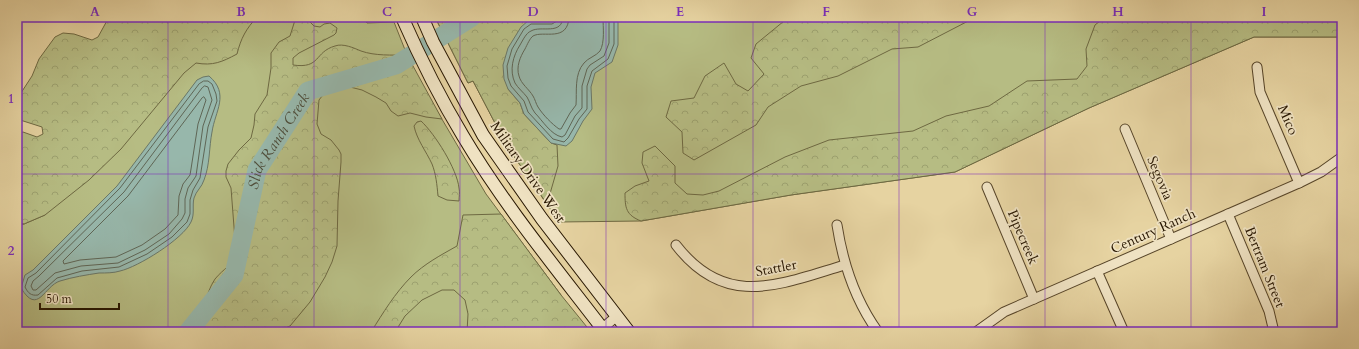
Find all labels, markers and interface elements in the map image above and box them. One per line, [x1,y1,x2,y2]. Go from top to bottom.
text: A [90,3,100,21]
text: B [236,3,246,21]
text: C [382,3,392,21]
text: D [527,3,539,21]
text: E [676,3,684,21]
text: F [822,3,830,21]
text: G [967,3,978,21]
text: H [1112,3,1124,21]
text: I [1261,3,1267,21]
water label: Slick Ranch Creek [243,89,315,191]
text: 1 [8,90,14,108]
street label: Mico [1273,102,1303,138]
street label: Military Drive West [486,117,570,227]
street label: Segovia [1142,153,1178,203]
street label: Century Ranch [1107,204,1199,258]
street label: Pipecreek [1003,207,1043,268]
street label: Bertram Street [1240,224,1290,311]
text: 2 [8,242,15,260]
street label: Stattler [754,255,799,281]
scale bar [40,285,119,311]
text: 50 m [46,291,73,307]

